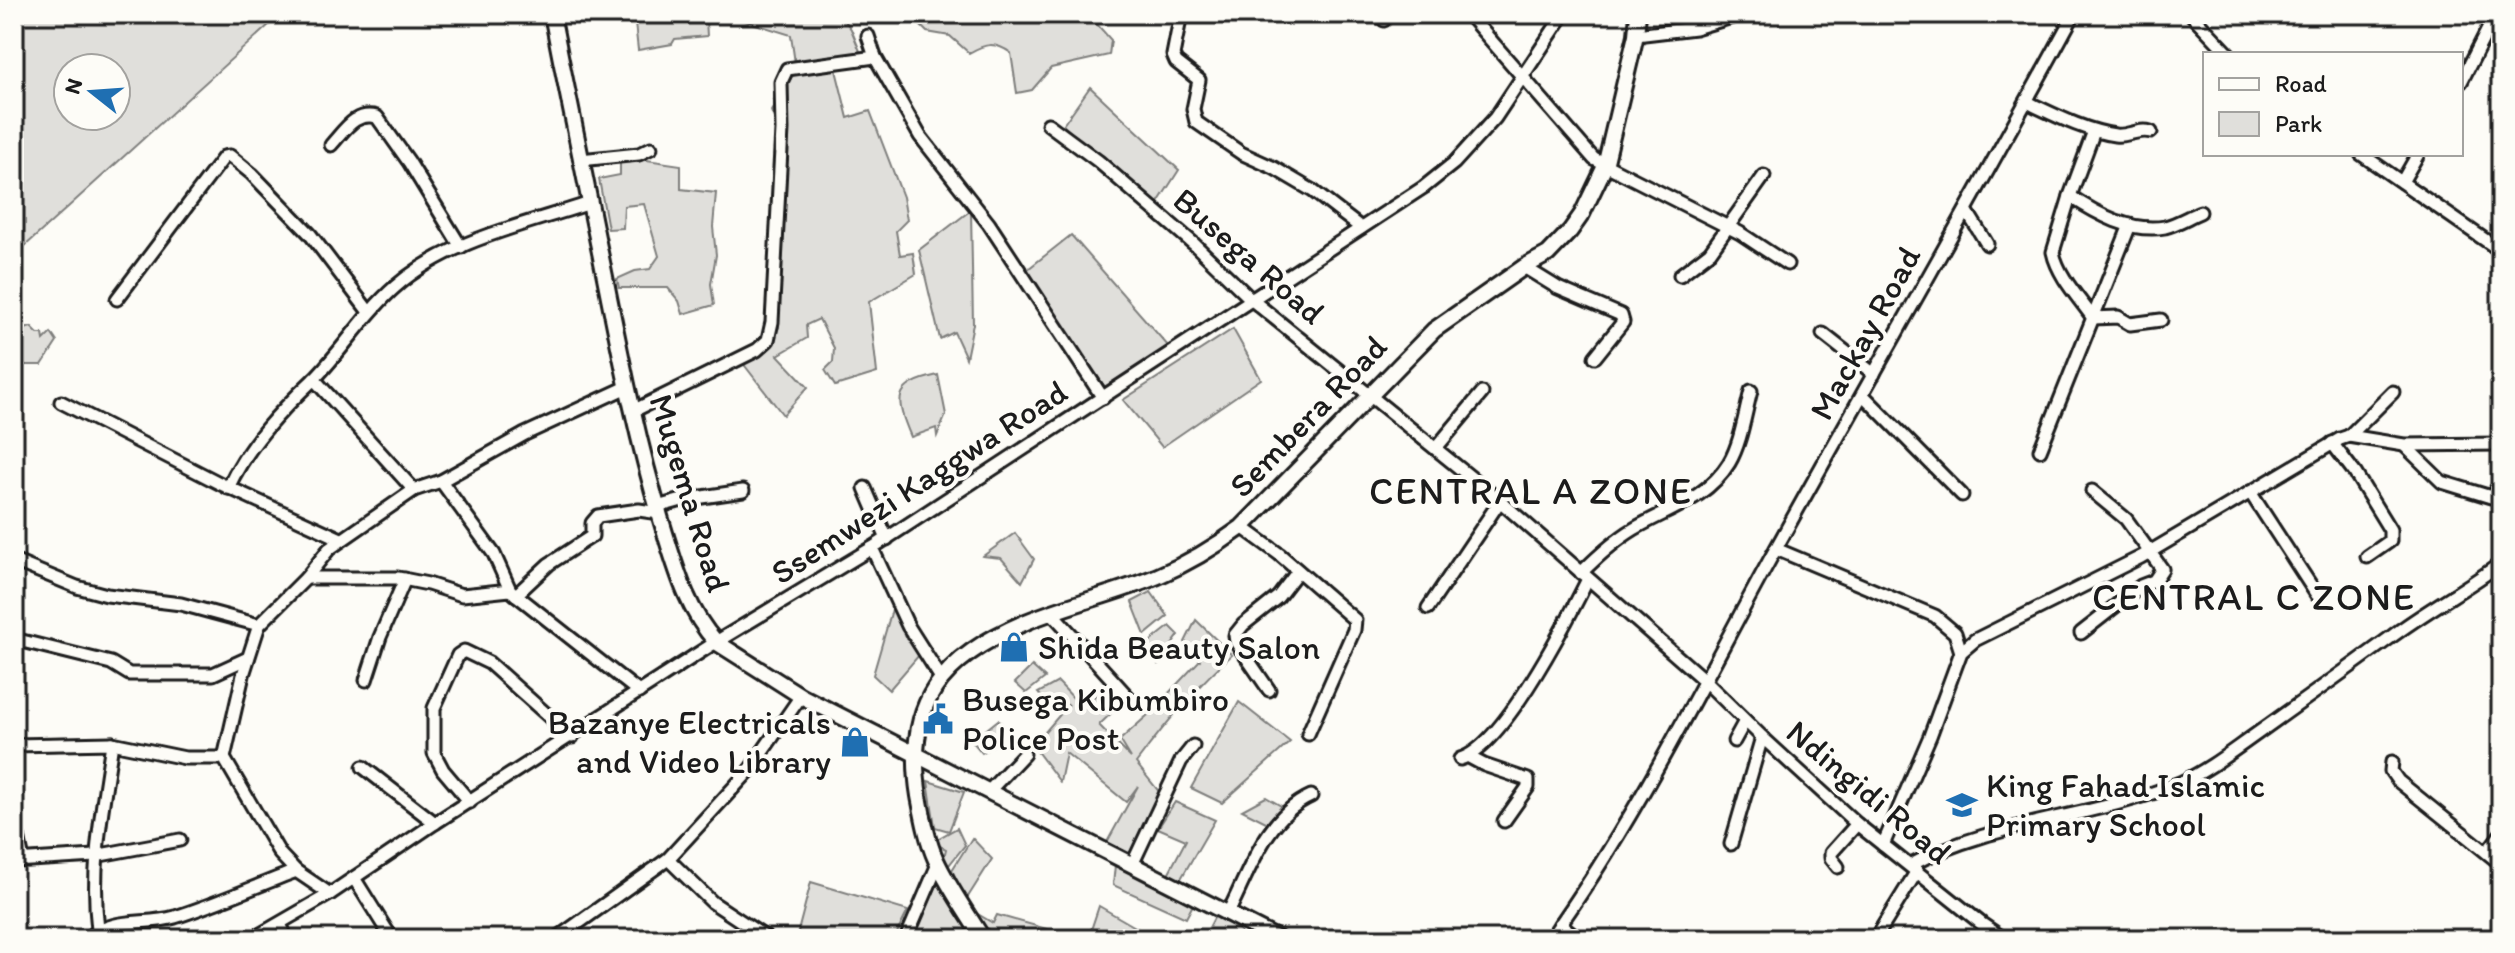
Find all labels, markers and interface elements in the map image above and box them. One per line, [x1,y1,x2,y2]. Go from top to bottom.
north arrow [52,52,132,132]
legend [2203,52,2463,156]
text: Road [2275,69,2327,98]
text: N [58,75,88,97]
text: Park [2275,109,2322,138]
street label: Busega Road [1165,179,1334,333]
street label: Mackay Road [1800,239,1930,427]
street label: Sembera Road [1220,326,1396,506]
street label: Ssemwezi Kaggwa Road [763,371,1075,593]
street label: Mugema Road [640,389,740,597]
district label: CENTRAL A ZONE [1369,468,1693,514]
district label: CENTRAL C ZONE [2092,574,2416,620]
place label: Shida Beauty Salon [1038,627,1320,668]
shop icon: Shida Beauty Salon [997,630,1031,664]
place label: Busega Kibumbiro Police Post [962,679,1229,759]
place label: Bazanye Electricals and Video Library [548,702,831,782]
public building icon: Busega Kibumbiro Police Post [921,702,955,736]
street label: Ndingidi Road [1778,711,1960,873]
shop icon: Bazanye Electricals and Video Library [838,725,872,759]
place label: King Fahad Islamic Primary School [1986,765,2265,845]
school or university icon: King Fahad Islamic Primary School [1945,788,1979,822]

